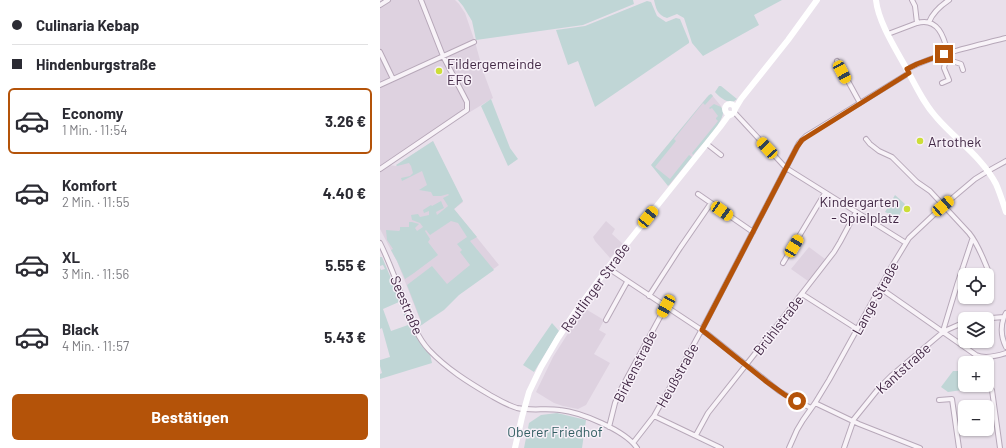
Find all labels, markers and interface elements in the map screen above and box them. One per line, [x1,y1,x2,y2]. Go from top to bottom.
text: Culinaria Kebap [36,16,139,34]
route end [935,45,953,63]
text: Hindenburgstraße [36,55,156,73]
place label: Fildergemeinde EFG [447,55,542,88]
car [831,59,853,85]
marker: Fildergemeinde EFG [434,66,444,76]
icon: car [14,103,50,139]
text: Economy [62,104,123,122]
text: 3.26 € [325,112,366,130]
text: 1 Min. · 11:54 [62,122,127,138]
place label: Artothek [928,133,981,150]
car [754,135,780,161]
marker: Artothek [915,136,925,146]
icon: car [14,175,50,211]
text: Komfort [62,176,117,194]
text: 4.40 € [323,184,366,202]
place label: Kindergarten - Spielplatz [820,193,899,226]
text: 2 Min. · 11:55 [62,194,129,210]
car [930,194,956,218]
car [709,199,735,223]
car [636,204,660,230]
marker: Kindergarten - Spielplatz [902,204,912,214]
car [783,233,805,259]
street label: Reutlinger Straße [557,239,633,335]
icon: car [14,247,50,283]
text: XL [62,248,80,266]
text: 5.55 € [325,256,366,274]
street label: Lange Straße [848,258,902,338]
text: 3 Min. · 11:56 [62,266,129,282]
map controls [958,268,994,436]
button: locate [958,268,994,304]
street label: Seestraße [387,273,427,337]
street label: Brühlstraße [749,292,807,358]
car [655,293,677,319]
button: layers [958,312,994,348]
icon: car [14,319,50,355]
text: Black [62,320,99,338]
street label: Birkenstraße [610,327,660,405]
text: 5.43 € [324,328,366,346]
text: 4 Min. · 11:57 [62,338,129,354]
street label: Kantstraße [872,339,934,397]
street label: Heußstraße [652,340,702,410]
button: + [958,356,994,392]
route start [788,392,806,410]
button: Bestätigen [12,394,368,440]
button: − [958,400,994,436]
park label: Oberer Friedhof [507,423,603,440]

